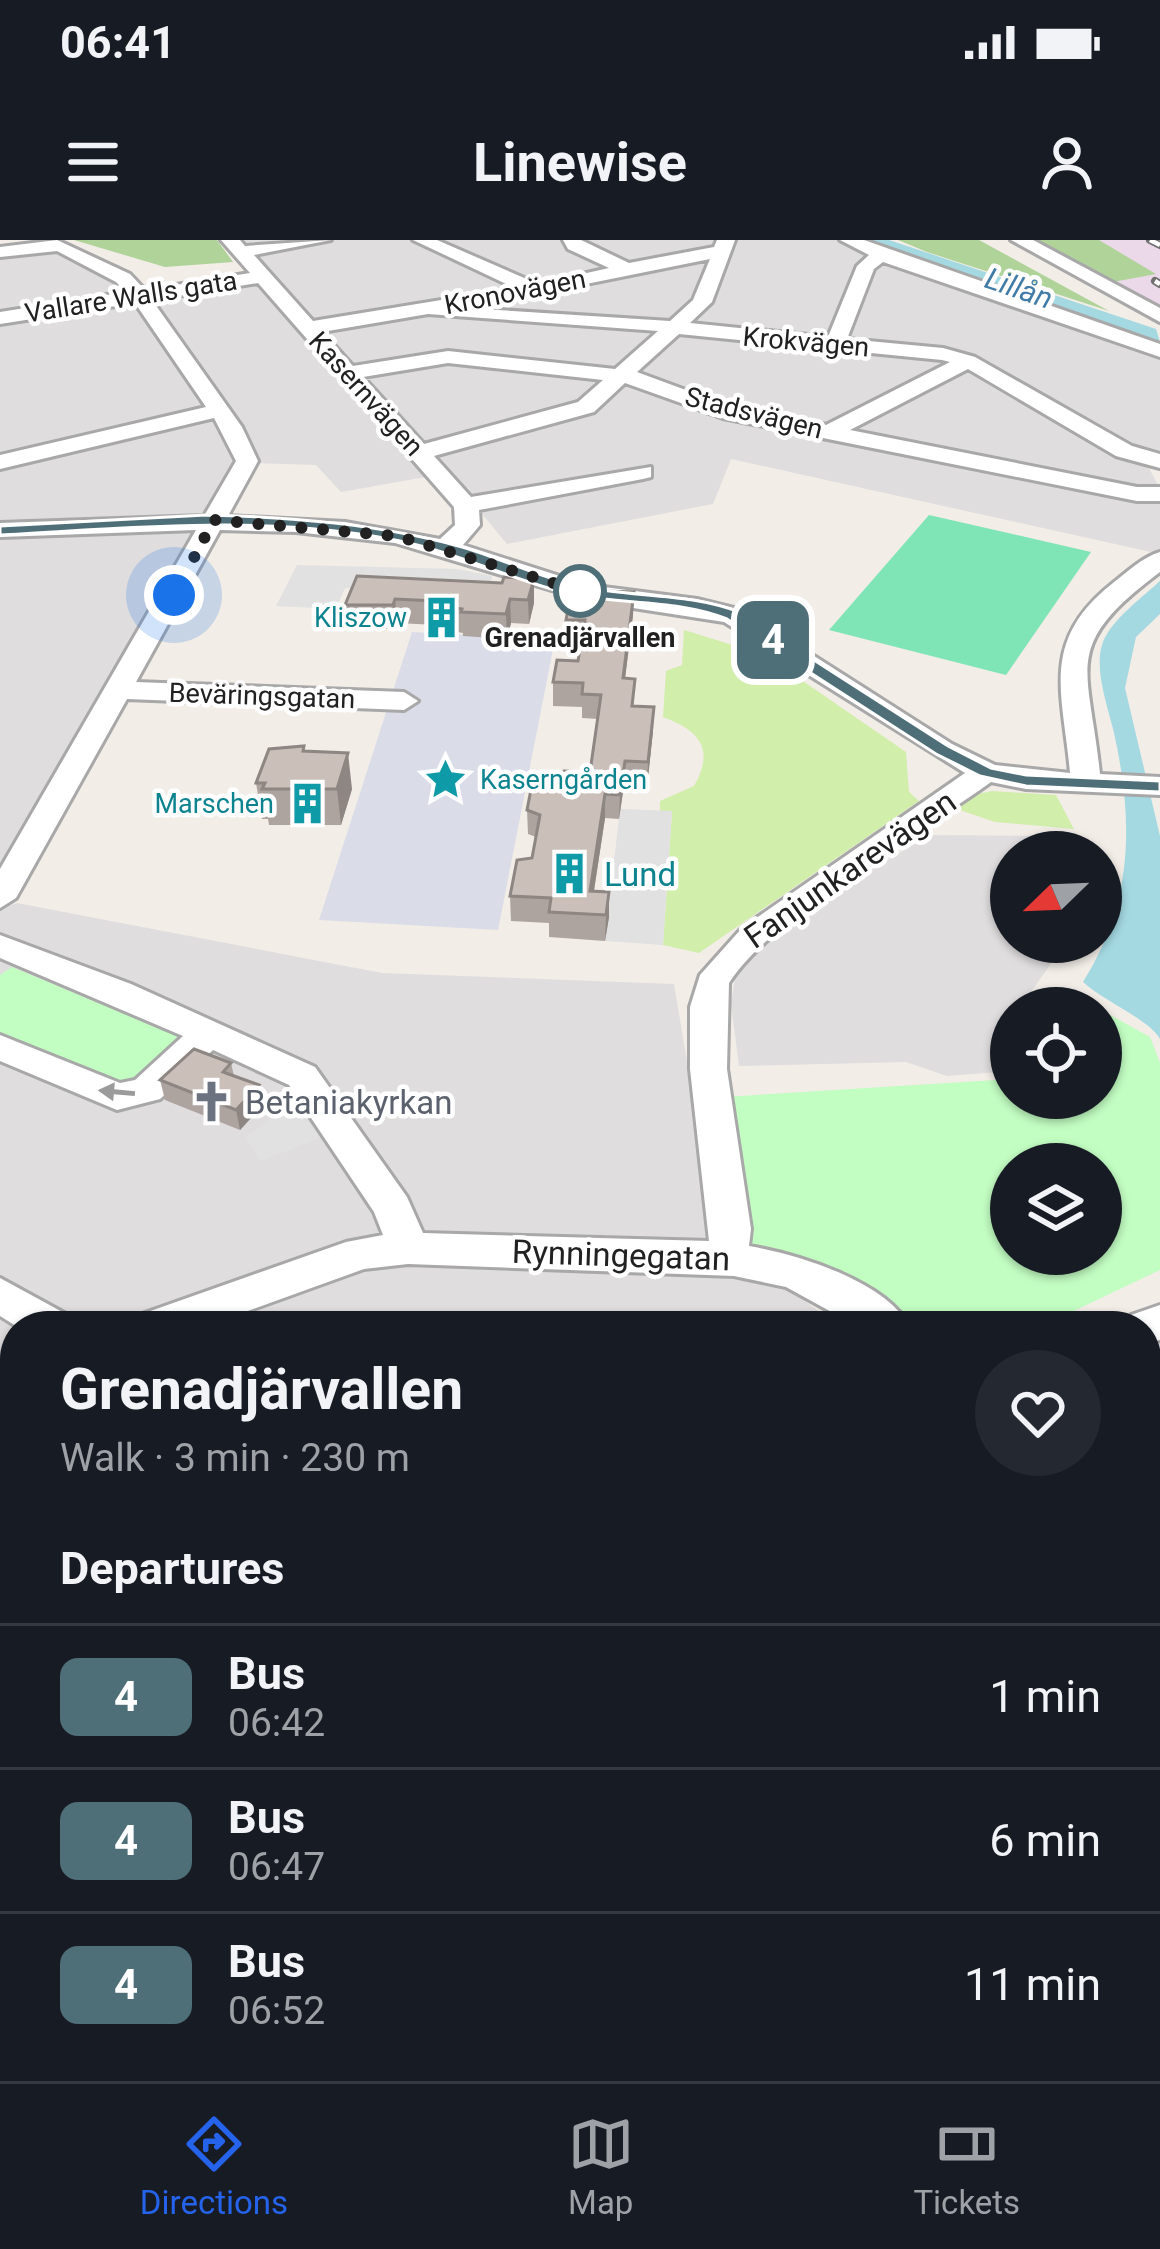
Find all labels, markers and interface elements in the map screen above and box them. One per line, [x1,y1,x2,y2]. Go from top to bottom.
text: 06:41 [60,16,176,69]
icon: menu [60,129,126,195]
icon: person [1034,129,1100,195]
text: Linewise [473,131,687,194]
water label: Lillån [981,260,1057,316]
street label: Kronovägen [442,263,588,321]
street label: Vallare Walls gata [23,264,239,330]
street label: Krokvägen [741,321,871,363]
street label: Kasernvägen [302,325,430,463]
street label: Stadsvägen [682,380,826,446]
your location [144,565,204,625]
marker: Grenadjärvallen [555,566,605,616]
building icon: Kliszow [418,595,464,641]
line badge: 4 [734,601,812,679]
place label: Kliszow [314,602,407,634]
text: 4 [761,615,785,664]
place label: Grenadjärvallen [485,622,675,654]
street label: Beväringsgatan [168,677,356,715]
place icon: Kaserngården [423,757,469,803]
place label: Kaserngården [480,764,647,796]
building icon: Marschen [285,781,331,827]
street label: Fanjunkarevägen [737,782,963,956]
place label: Marschen [154,788,274,820]
north arrow [990,831,1122,963]
map controls [990,831,1122,1275]
building icon: Lund [547,851,593,897]
place label: Lund [604,855,676,894]
button: locate [990,987,1122,1119]
church icon: Betaniakyrkan [188,1079,234,1125]
one-way arrow [98,1082,135,1101]
place label: Betaniakyrkan [245,1083,452,1122]
button: layers [990,1143,1122,1275]
street label: Rynningegatan [511,1232,731,1278]
button: heart [975,1350,1101,1476]
text: Grenadjärvallen [60,1356,463,1423]
text: Walk · 3 min · 230 m [60,1435,410,1481]
text: Departures [60,1542,284,1595]
text: Bus [228,1647,305,1700]
text: 1 min [989,1670,1101,1723]
text: 4 [114,1672,138,1721]
text: 06:42 [228,1700,325,1746]
text: Bus [228,1791,305,1844]
text: 6 min [989,1814,1101,1867]
text: 4 [114,1816,138,1865]
text: 06:47 [228,1844,325,1890]
text: Bus [228,1935,305,1988]
text: 11 min [964,1958,1101,2011]
text: 4 [114,1960,138,2009]
text: 06:52 [228,1988,325,2034]
tab: Directions [140,2111,288,2222]
tab: Map [568,2111,634,2222]
tab: Tickets [913,2111,1020,2222]

